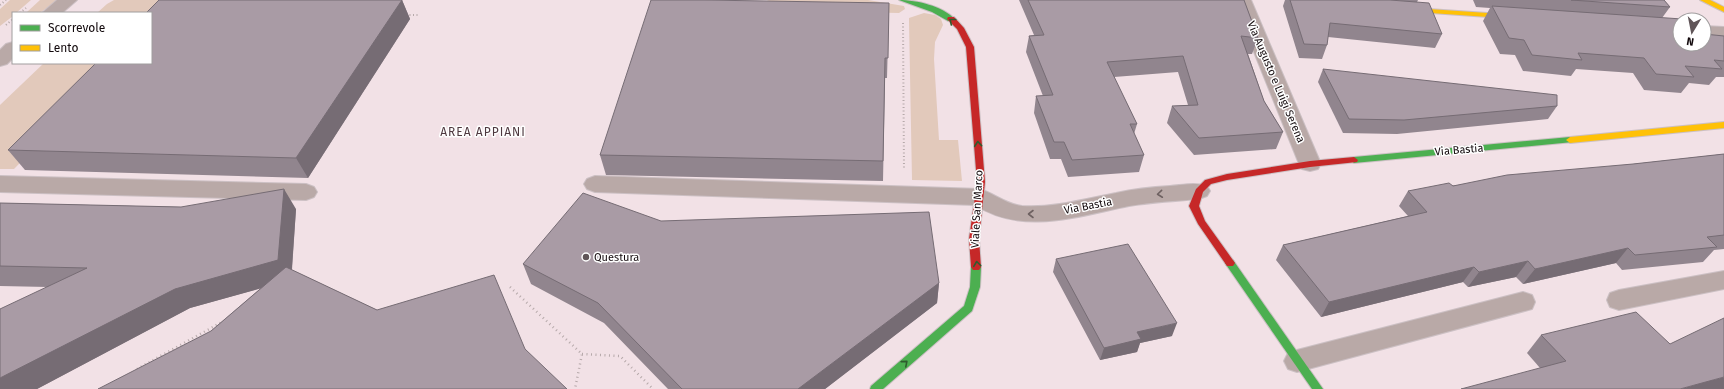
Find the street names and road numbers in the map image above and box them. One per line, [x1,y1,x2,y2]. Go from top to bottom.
street label: Via Augusto e Luigi Serena [1244,19,1308,145]
street label: Via Bastia [1434,141,1484,159]
street label: Viale San Marco [968,169,986,249]
street label: Via Bastia [1063,195,1113,217]

